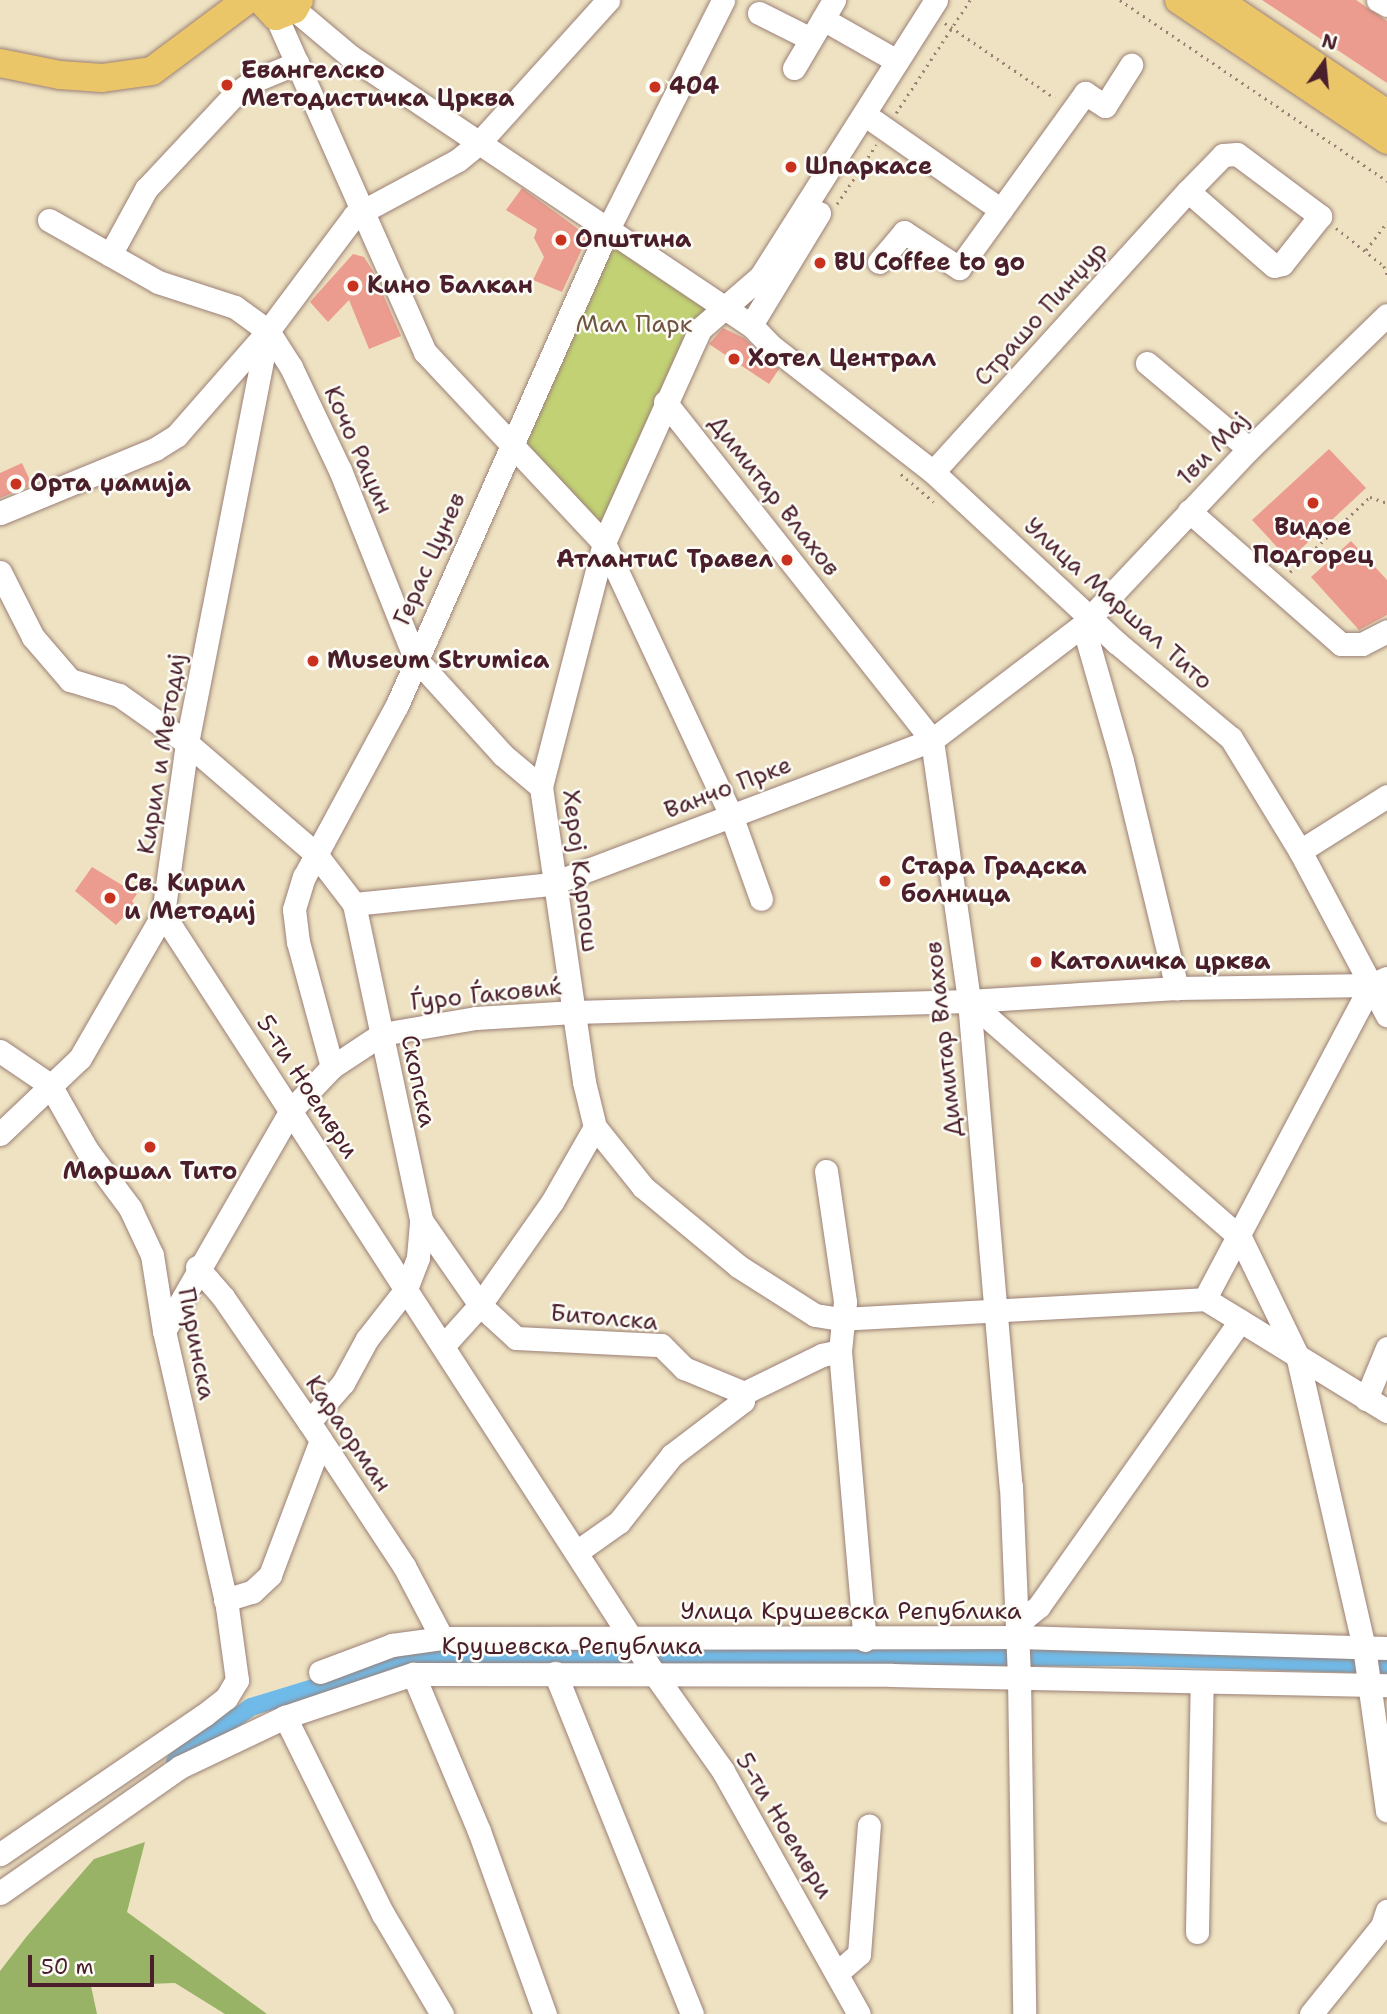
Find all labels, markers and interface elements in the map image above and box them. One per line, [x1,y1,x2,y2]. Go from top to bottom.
north arrow [1289,28,1359,98]
text: N [1319,28,1340,56]
place label: Евангелско Методистичка Црква [241,57,514,113]
place label: 404 [669,73,719,101]
marker: Евангелско Методистичка Црква [219,77,235,93]
marker: 404 [647,79,663,95]
place label: Шпаркасе [805,153,932,181]
marker: Шпаркасе [783,159,799,175]
place label: Општина [575,226,692,254]
marker: Општина [553,232,569,248]
street label: Страшо Пинџур [969,236,1113,392]
place label: BU Coffee to go [834,249,1025,277]
marker: BU Coffee to go [812,255,828,271]
place label: Кино Балкан [367,272,533,300]
marker: Кино Балкан [345,278,361,294]
park label: Мал Парк [575,311,693,339]
place label: Хотел Централ [748,345,936,373]
marker: Хотел Централ [726,351,742,367]
street label: Кочо Рацин [317,382,399,518]
street label: 1ви Мај [1171,406,1255,492]
street label: Димитар Влахов [702,410,846,582]
place label: Орта џамија [30,470,191,498]
marker: Орта џамија [8,476,24,492]
street label: Герас Цунев [388,488,472,630]
marker: Видое Подгорец [1305,495,1321,511]
street label: Улица Маршал Тито [1018,512,1218,696]
place label: Видое Подгорец [1253,514,1373,570]
place label: АтлантиС Травел [556,546,773,574]
marker: АтлантиС Травел [779,552,795,568]
place label: Museum Strumica [327,647,549,675]
street label: Кирил и Методиј [132,652,192,856]
marker: Museum Strumica [305,653,321,669]
street label: Ванчо Прке [660,751,796,825]
street label: Херој Карпош [556,788,604,954]
place label: Стара Градска болница [901,853,1087,909]
place label: Св. Кирил и Методиј [124,870,255,926]
marker: Стара Градска болница [875,871,895,891]
marker: Св. Кирил и Методиј [102,890,118,906]
street label: Димитар Влахов [919,940,969,1138]
place label: Католичка црква [1050,948,1270,976]
marker: Католичка црква [1028,954,1044,970]
street label: Ѓуро Ѓаковиќ [409,973,563,1017]
street label: 5-ти Ноември [250,1010,364,1164]
street label: Скопска [394,1032,442,1130]
marker: Маршал Тито [142,1139,158,1155]
place label: Маршал Тито [63,1158,237,1186]
street label: Пиринска [171,1286,221,1402]
street label: Битолска [549,1299,659,1337]
street label: Караорман [299,1370,397,1498]
street label: Улица Крушевска Република [680,1598,1022,1626]
street label: Крушевска Република [442,1633,702,1661]
street label: 5-ти Ноември [729,1748,839,1904]
scale bar [32,1940,158,1984]
text: 50 m [41,1953,94,1981]

